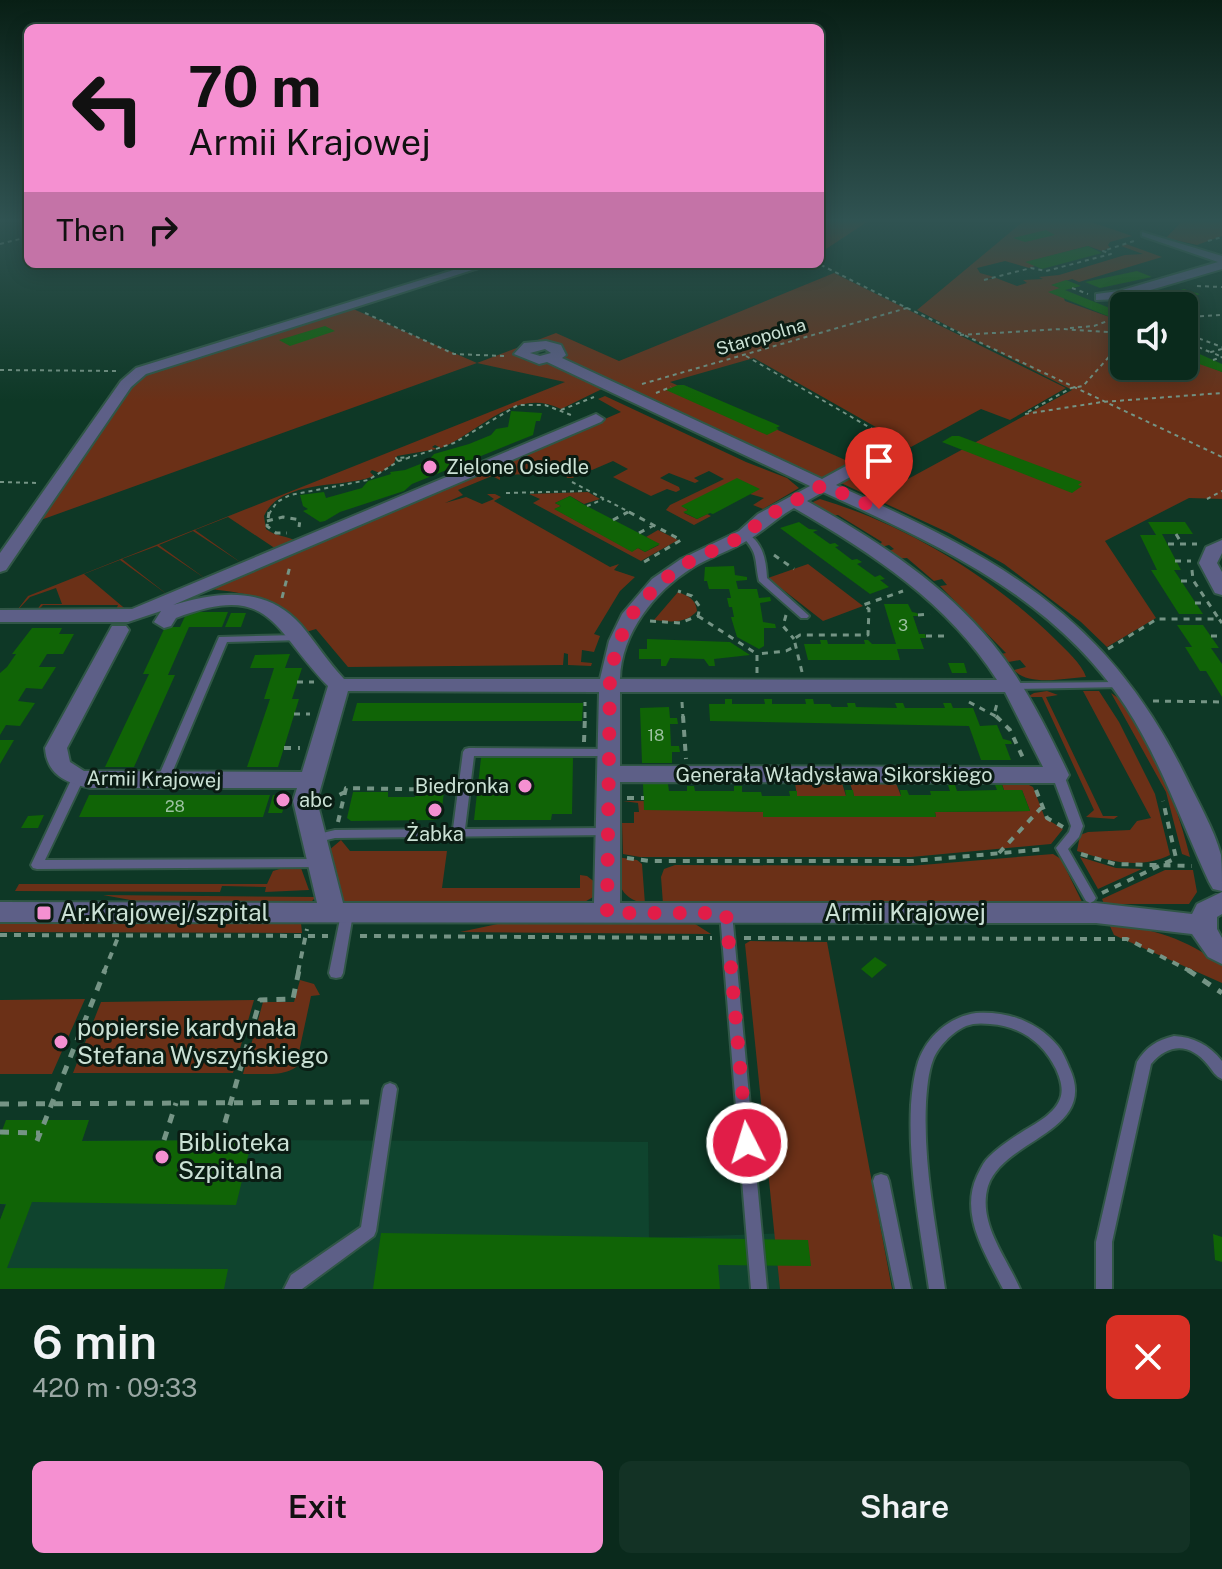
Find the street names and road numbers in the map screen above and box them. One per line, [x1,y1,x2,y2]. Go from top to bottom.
street label: Staropolna [714,314,808,359]
street label: Generała Władysława Sikorskiego [676,763,992,787]
street label: Armii Krajowej [86,766,222,792]
street label: Armii Krajowej [824,898,986,926]

